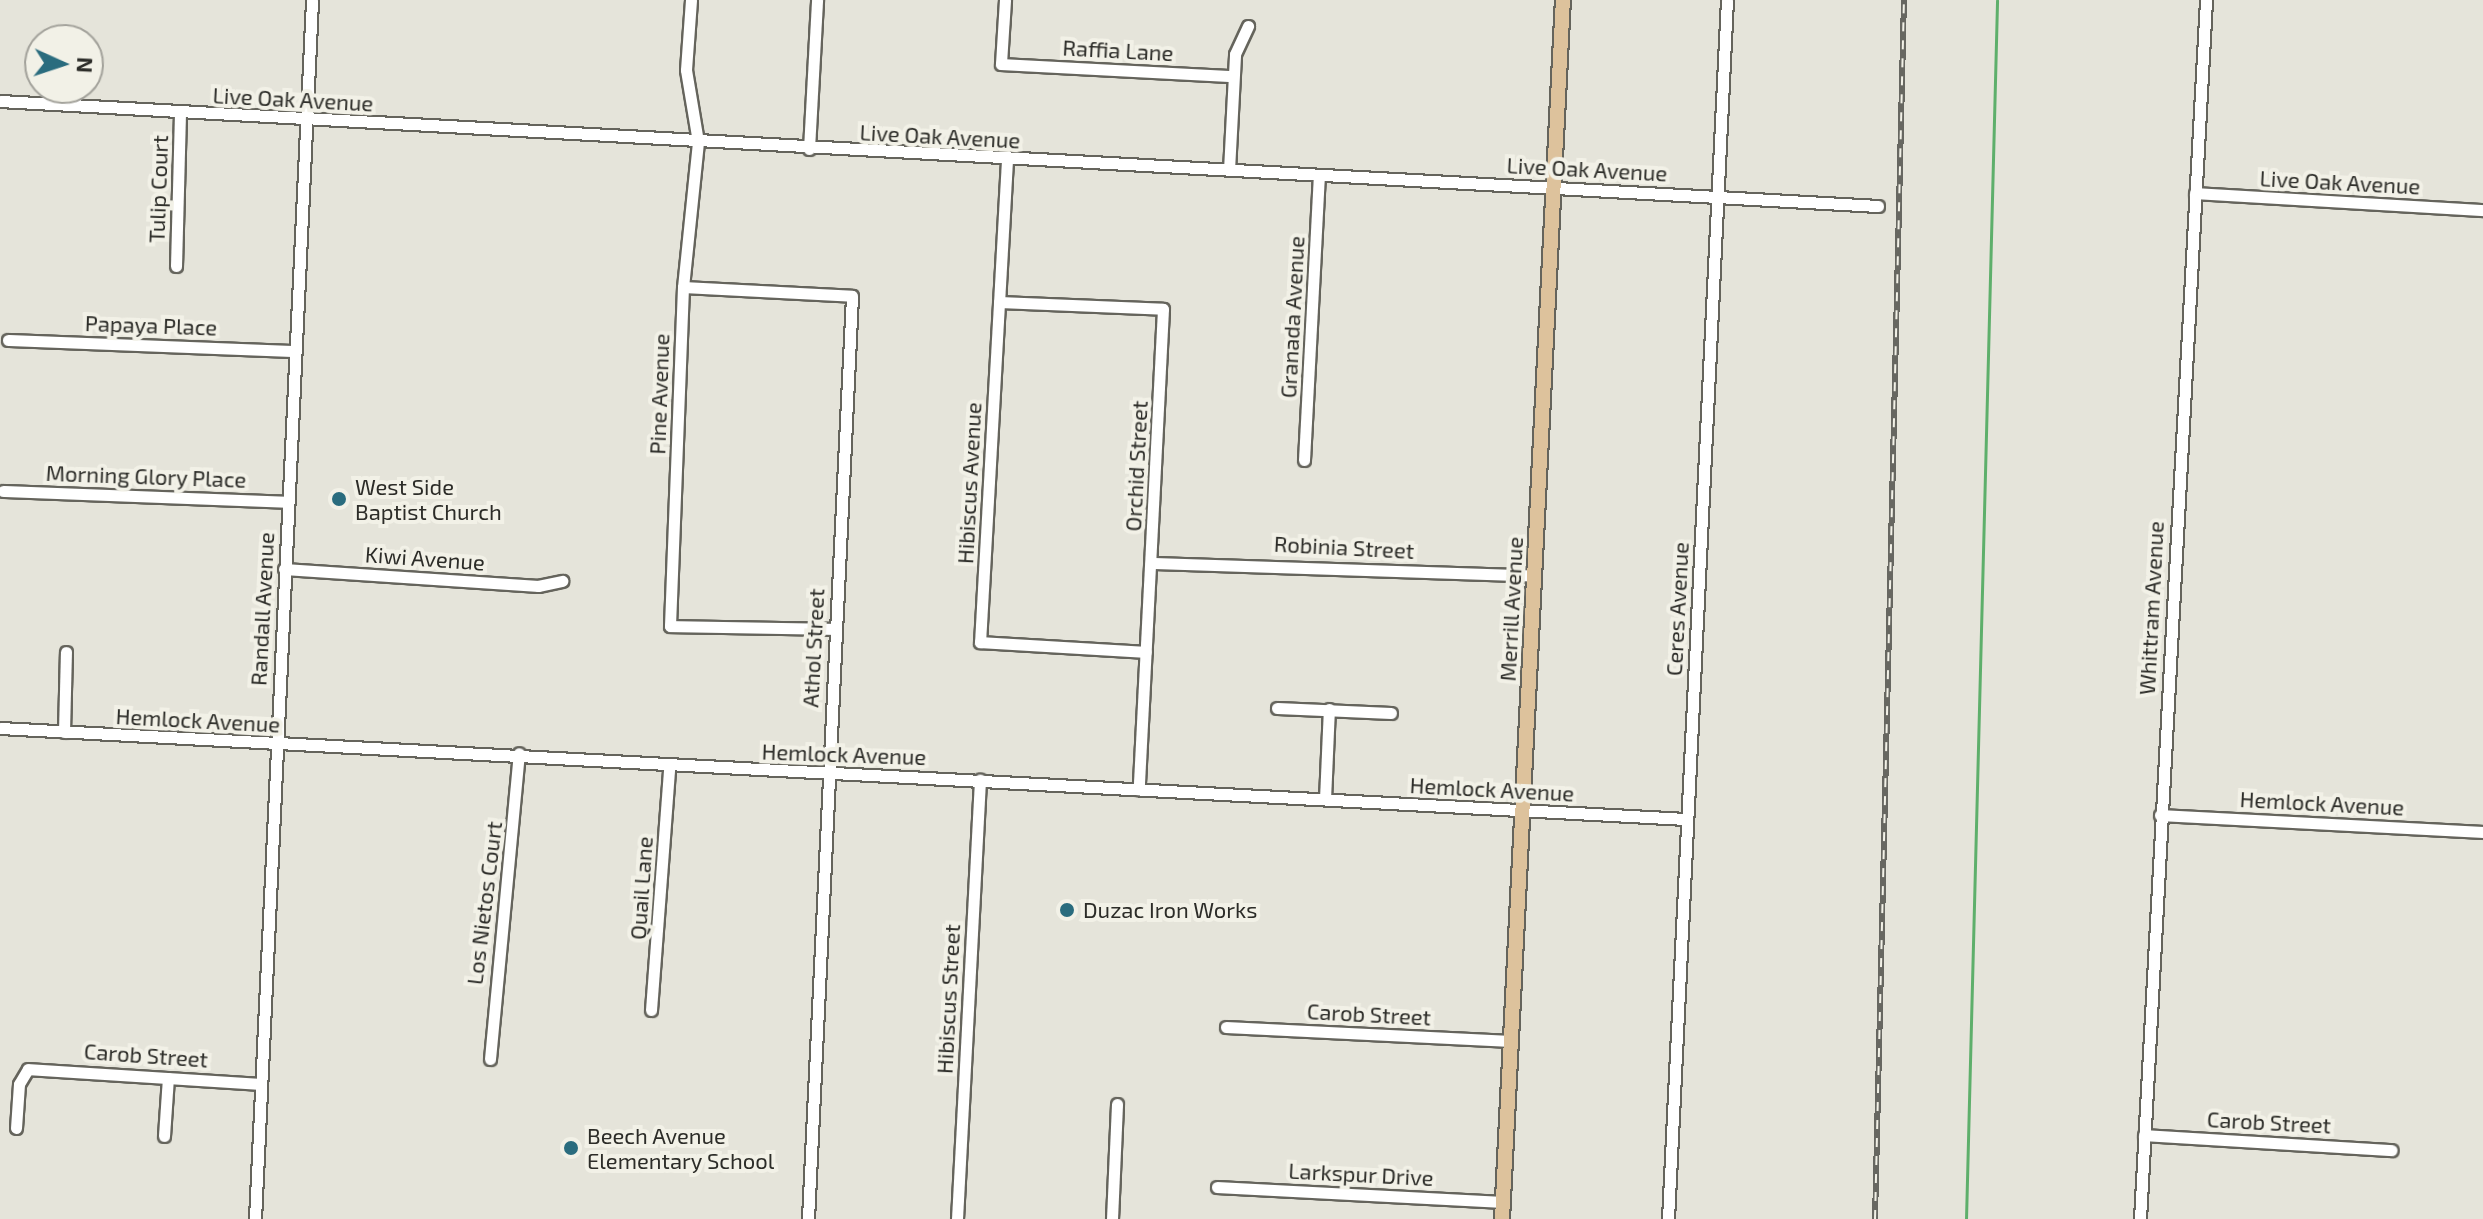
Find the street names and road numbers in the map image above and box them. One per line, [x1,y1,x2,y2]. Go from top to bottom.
street label: Raffia Lane [1062,34,1174,66]
street label: Live Oak Avenue [212,82,374,116]
street label: Live Oak Avenue [859,119,1021,153]
street label: Tulip Court [143,135,173,243]
street label: Live Oak Avenue [1506,152,1668,186]
street label: Live Oak Avenue [2259,165,2421,199]
street label: Granada Avenue [1275,235,1309,399]
street label: Papaya Place [84,309,218,341]
street label: Pine Avenue [644,333,674,455]
street label: Orchid Street [1119,400,1153,532]
street label: Hibiscus Avenue [952,401,986,565]
street label: Morning Glory Place [45,459,247,493]
street label: Whittram Avenue [2133,520,2169,696]
street label: Robinia Street [1273,530,1415,564]
street label: Randall Avenue [245,531,279,687]
street label: Merrill Avenue [1494,535,1528,683]
street label: Kiwi Avenue [364,541,486,575]
street label: Ceres Avenue [1660,541,1694,677]
street label: Athol Street [797,588,829,708]
street label: Hemlock Avenue [115,702,281,738]
street label: Hemlock Avenue [761,738,927,770]
street label: Hemlock Avenue [1409,771,1575,807]
street label: Hemlock Avenue [2239,785,2405,821]
street label: Los Nietos Court [461,820,507,986]
street label: Quail Lane [624,835,658,941]
street label: Hibiscus Street [931,923,965,1075]
street label: Carob Street [1306,998,1432,1030]
street label: Carob Street [83,1037,209,1073]
street label: Carob Street [2206,1106,2332,1138]
street label: Larkspur Drive [1287,1157,1435,1191]

